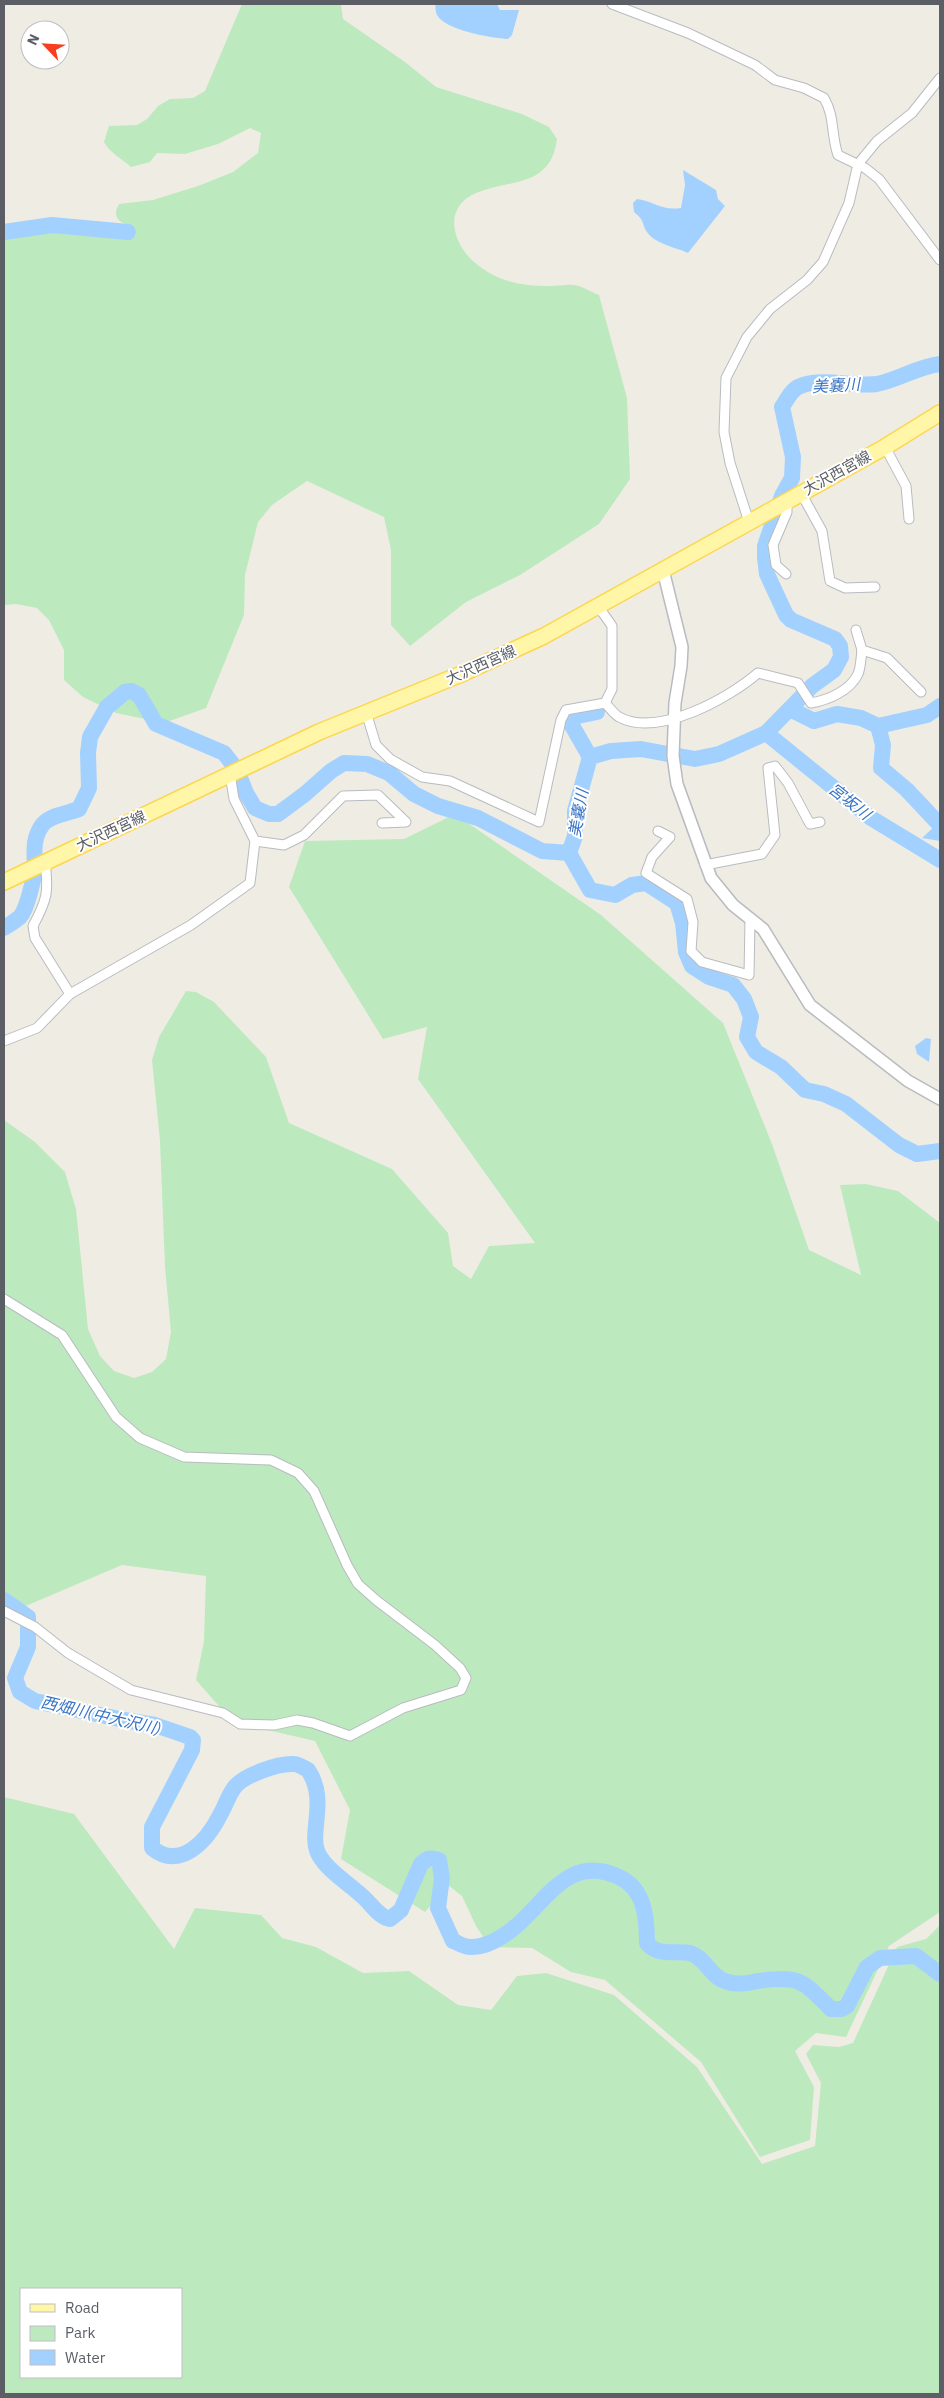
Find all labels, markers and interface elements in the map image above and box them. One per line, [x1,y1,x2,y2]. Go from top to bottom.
north arrow [20,20,70,70]
text: N [23,31,44,48]
water label: 美嚢川 [812,374,862,396]
street label: 大沢西宮線 [799,446,874,499]
street label: 大沢西宮線 [443,641,519,688]
water label: 宮坂川 [825,778,877,825]
water label: 美嚢川 [564,786,592,838]
street label: 大沢西宮線 [73,806,149,855]
water label: 西畑川(中大沢川) [39,1691,163,1739]
legend [20,2288,182,2378]
text: Road [65,2298,100,2317]
text: Park [65,2323,95,2342]
text: Water [65,2348,106,2367]

